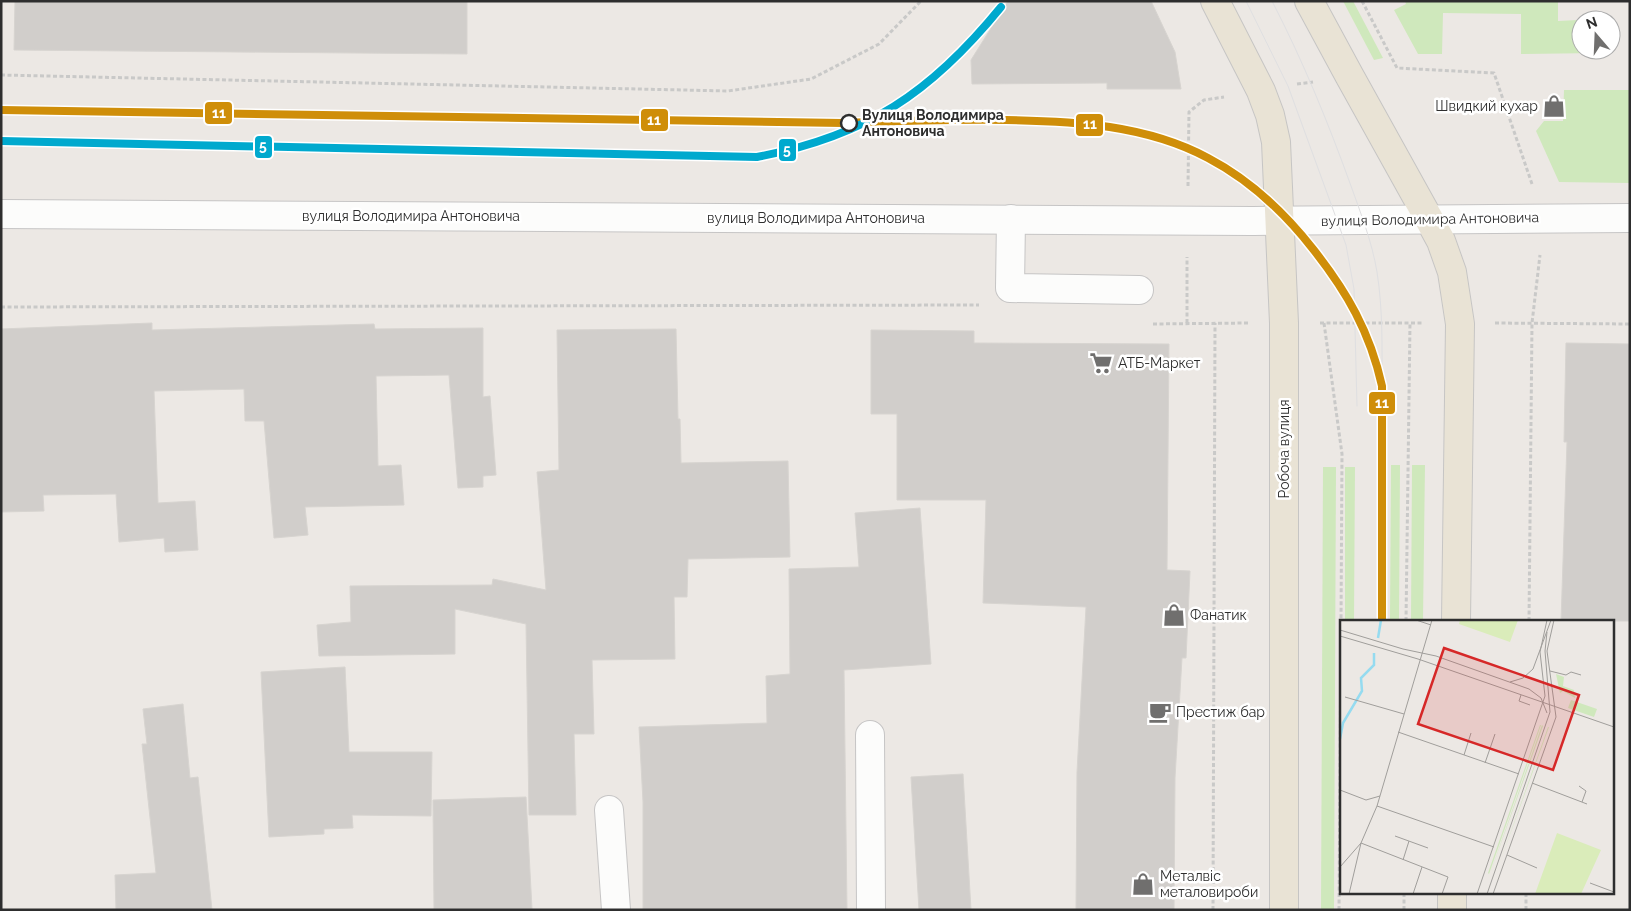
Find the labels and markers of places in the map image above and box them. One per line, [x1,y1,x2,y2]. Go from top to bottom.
shop icon: Швидкий кухар [1541,93,1567,119]
place label: Швидкий кухар [1435,98,1538,114]
place label: Вулиця Володимира Антоновича [862,107,1004,139]
marker: Вулиця Володимира Антоновича [840,114,858,132]
supermarket icon: АТБ-Маркет [1088,350,1114,376]
place label: АТБ-Маркет [1118,355,1201,371]
shop icon: Фанатик [1161,602,1187,628]
place label: Фанатик [1190,607,1247,623]
cafe icon: Престиж бар [1147,699,1173,725]
place label: Престиж бар [1176,704,1265,720]
place label: Металвіс металовироби [1160,868,1258,900]
shop icon: Металвіс металовироби [1130,871,1156,897]

